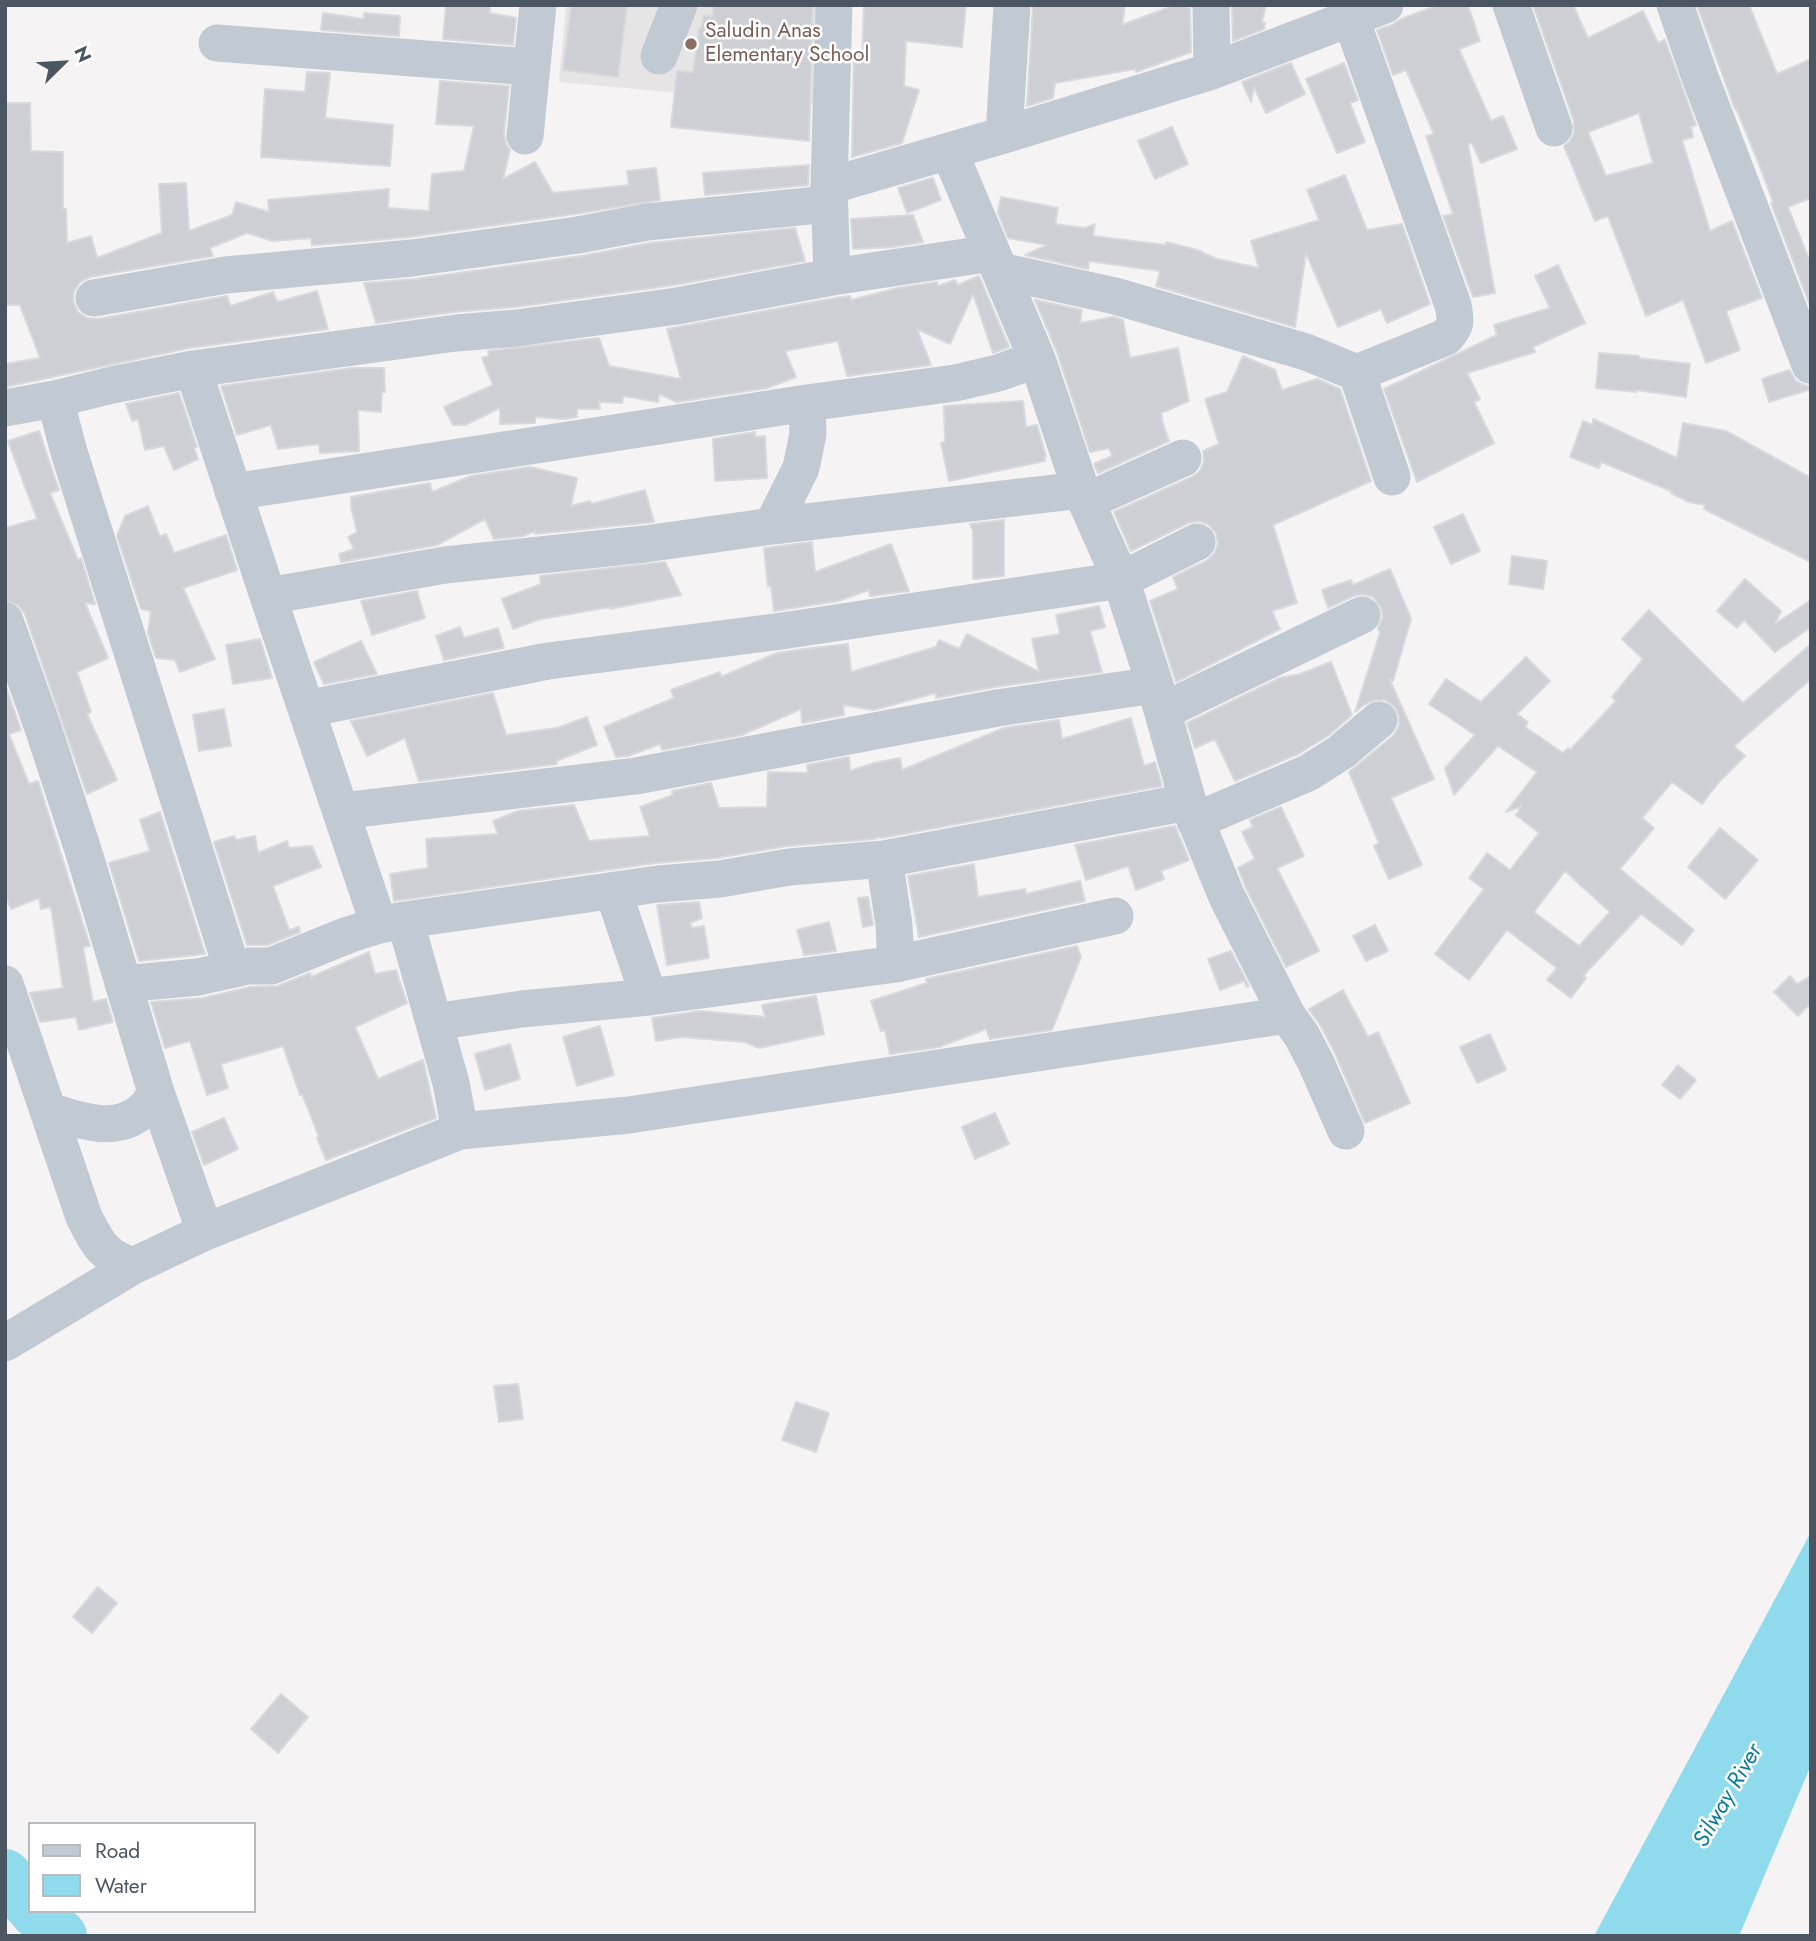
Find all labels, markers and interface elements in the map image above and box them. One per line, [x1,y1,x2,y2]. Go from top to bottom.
place label: Saludin Anas Elementary School [705,19,869,69]
north arrow [28,28,98,98]
marker: Saludin Anas Elementary School [683,36,699,52]
text: N [67,42,98,67]
water label: Silway River [1688,1739,1770,1853]
legend [28,1822,256,1913]
text: Road [95,1836,140,1866]
text: Water [95,1871,147,1901]

